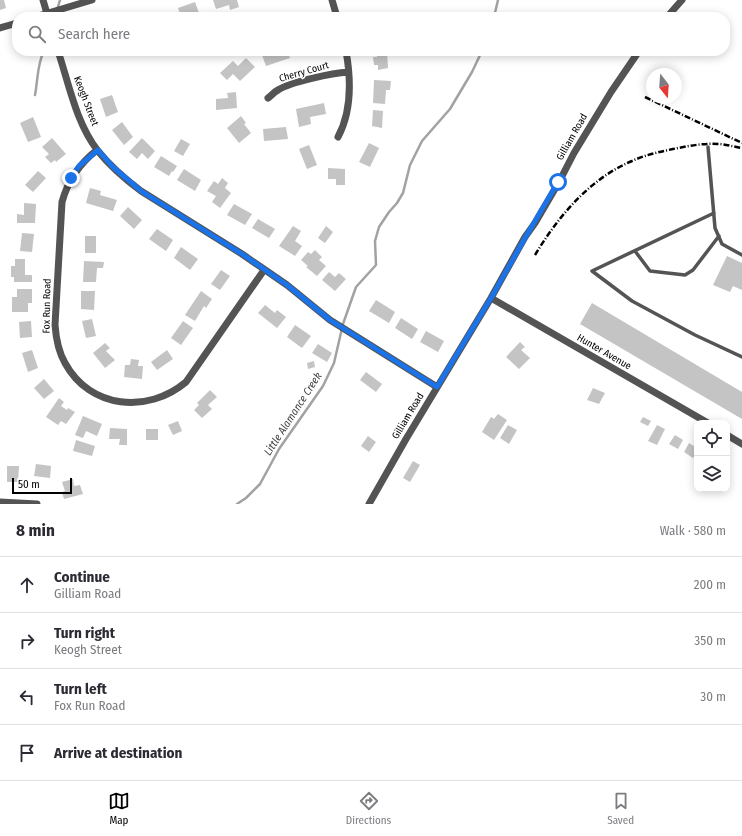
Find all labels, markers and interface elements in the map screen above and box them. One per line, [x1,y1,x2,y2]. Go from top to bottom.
search box [12,12,730,56]
icon: search [26,23,48,45]
text: Search here [58,25,130,43]
street label: Cherry Court [278,59,331,85]
north arrow [646,68,682,104]
street label: Keogh Street [71,74,101,128]
street label: Gilliam Road [554,112,590,162]
route end [62,169,80,187]
route start [549,173,567,191]
street label: Fox Run Road [41,278,53,334]
street label: Hunter Avenue [575,332,633,372]
water label: Little Alamance Creek [261,370,325,458]
street label: Gilliam Road [390,391,426,441]
map controls [694,420,730,492]
button: locate [694,420,730,456]
button: layers [694,456,730,492]
scale bar [12,476,72,495]
text: 50 m [18,478,40,491]
text: 8 min [16,520,55,541]
text: Walk · 580 m [660,523,726,538]
text: Continue [54,568,110,586]
icon: ahead [16,574,38,596]
text: 200 m [694,577,726,592]
text: Gilliam Road [54,586,121,601]
text: Turn right [54,624,115,642]
icon: right [16,630,38,652]
text: 350 m [694,633,726,648]
text: Keogh Street [54,642,122,657]
text: Turn left [54,680,107,698]
icon: left [16,686,38,708]
text: 30 m [700,689,726,704]
text: Fox Run Road [54,698,125,713]
icon: arrive [16,742,38,764]
text: Arrive at destination [54,744,182,762]
tab: Map [108,790,130,827]
tab: Directions [346,790,391,827]
tab: Saved [607,790,634,827]

